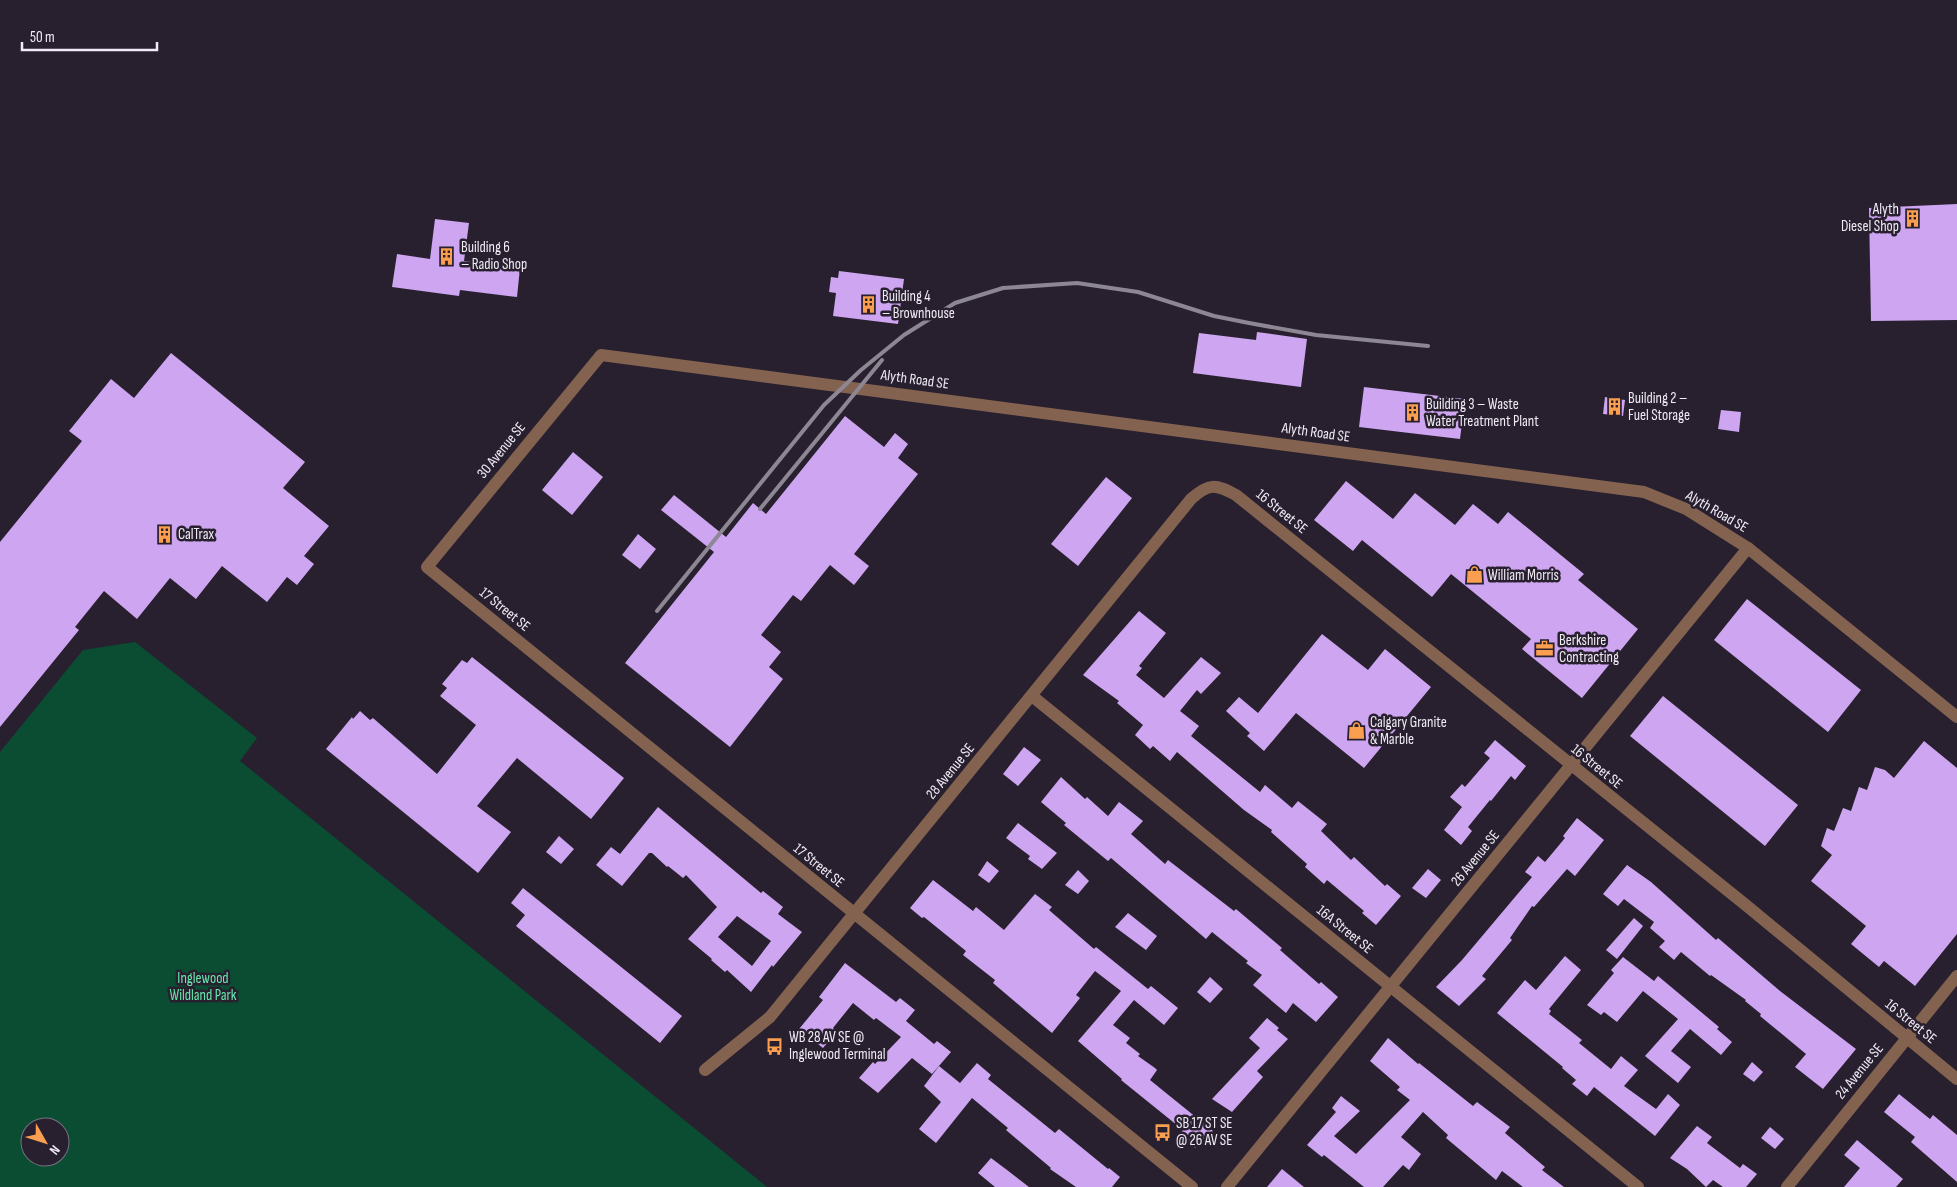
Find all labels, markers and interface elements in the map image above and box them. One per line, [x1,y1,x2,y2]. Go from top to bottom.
scale bar [22,20,158,52]
text: 50 m [30,28,55,47]
place label: Alyth Diesel Shop [1841,200,1899,236]
building icon: Alyth Diesel Shop [1903,208,1923,228]
place label: Building 6 – Radio Shop [461,238,527,274]
building icon: Building 6 – Radio Shop [437,246,457,266]
place label: Building 4 – Brownhouse [882,287,955,323]
building icon: Building 4 – Brownhouse [858,295,878,315]
street label: Alyth Road SE [879,365,950,394]
place label: Building 2 – Fuel Storage [1628,389,1690,425]
place label: Building 3 – Waste Water Treatment Plant [1426,395,1539,431]
building icon: Building 2 – Fuel Storage [1604,397,1624,417]
building icon: Building 3 – Waste Water Treatment Plant [1402,403,1422,423]
street label: 30 Avenue SE [473,418,530,482]
street label: Alyth Road SE [1280,418,1351,447]
street label: 16 Street SE [1252,485,1311,538]
street label: Alyth Road SE [1681,486,1751,537]
building icon: CalTrax [154,524,174,544]
place label: CalTrax [178,525,214,544]
shop icon: William Morris [1464,565,1484,585]
place label: William Morris [1488,566,1559,585]
street label: 17 Street SE [475,583,534,636]
place label: Berkshire Contracting [1559,631,1619,667]
office icon: Berkshire Contracting [1535,639,1555,659]
place label: Calgary Granite & Marble [1370,713,1447,749]
shop icon: Calgary Granite & Marble [1346,721,1366,741]
street label: 28 Avenue SE [922,739,979,803]
street label: 16 Street SE [1567,740,1626,793]
street label: 26 Avenue SE [1447,826,1504,890]
street label: 17 Street SE [789,839,848,892]
street label: 16A Street SE [1313,901,1377,958]
park label: Inglewood Wildland Park [169,969,237,1005]
street label: 16 Street SE [1881,995,1940,1048]
place label: WB 28 AV SE @ Inglewood Terminal [789,1028,886,1064]
bus stop icon: WB 28 AV SE @ Inglewood Terminal [765,1036,785,1056]
street label: 24 Avenue SE [1831,1040,1888,1103]
place label: SB 17 ST SE @ 26 AV SE [1176,1114,1232,1150]
north arrow [20,1117,70,1167]
bus stop icon: SB 17 ST SE @ 26 AV SE [1152,1122,1172,1142]
text: N [46,1142,64,1158]

